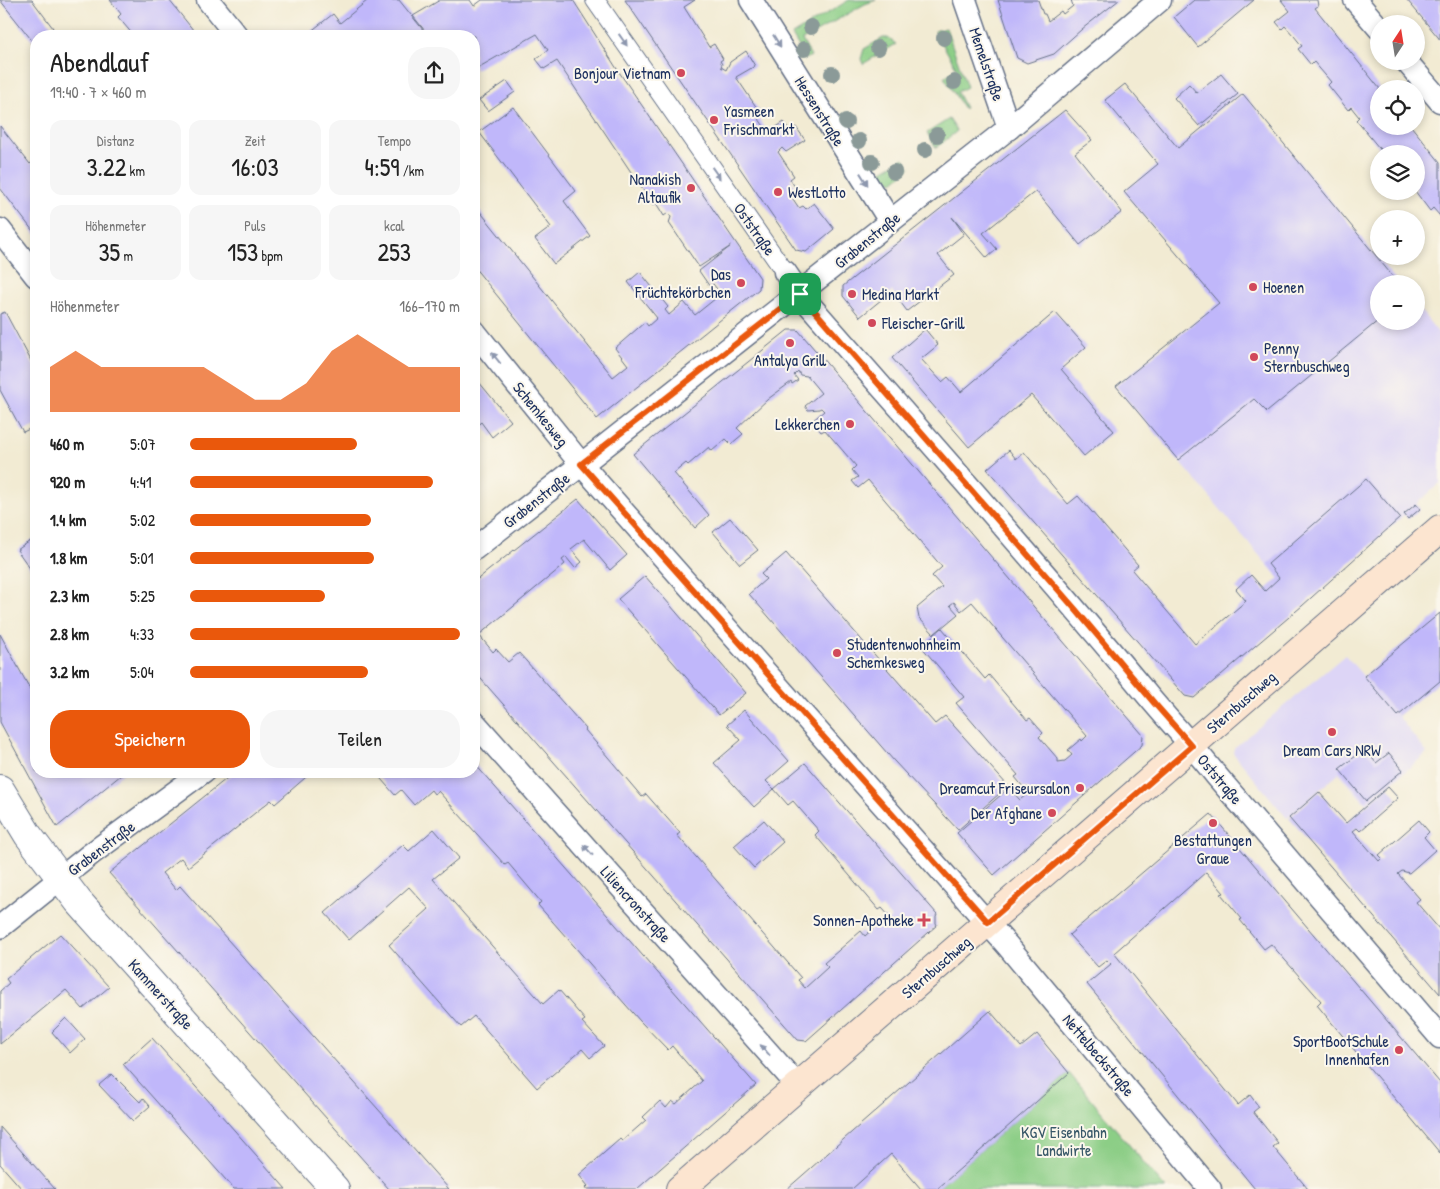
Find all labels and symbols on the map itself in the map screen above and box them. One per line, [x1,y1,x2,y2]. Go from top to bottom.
north arrow [1370,15,1425,70]
street label: Memelstraße [964,24,1010,104]
one-way arrow [618,33,628,47]
one-way arrow [772,35,782,48]
place label: Bonjour Vietnam [574,62,671,84]
marker: Bonjour Vietnam [675,67,687,79]
street label: Hessenstraße [790,72,851,151]
place label: Yasmeen Frischmarkt [723,100,795,140]
marker: Yasmeen Frischmarkt [708,114,720,126]
one-way arrow [711,166,721,180]
place label: Nanakish Altaufik [630,168,681,208]
one-way arrow [859,172,869,185]
place label: WestLotto [788,181,846,203]
marker: Nanakish Altaufik [685,182,697,194]
marker: WestLotto [772,186,784,198]
street label: Oststraße [729,198,781,260]
street label: Grabenstraße [829,206,905,273]
place label: Das Früchtekörbchen [634,263,731,303]
pin [779,273,821,315]
place label: Hoenen [1263,276,1304,298]
marker: Das Früchtekörbchen [735,277,747,289]
marker: Hoenen [1247,281,1259,293]
place label: Medina Markt [862,283,939,305]
marker: Medina Markt [846,288,858,300]
place label: Fleischer-Grill [881,312,965,334]
marker: Fleischer-Grill [866,317,878,329]
marker: Antalya Grill [784,337,796,349]
place label: Penny Sternbuschweg [1264,337,1350,377]
place label: Antalya Grill [754,349,826,371]
marker: Penny Sternbuschweg [1248,351,1260,363]
one-way arrow [490,352,501,365]
street label: Schemkesweg [508,377,574,451]
place label: Lekkerchen [775,413,840,435]
marker: Lekkerchen [844,418,856,430]
street label: Grabenstraße [498,467,574,533]
place label: Studentenwohnheim Schemkesweg [847,633,961,673]
marker: Studentenwohnheim Schemkesweg [831,647,843,659]
street label: Sternbuschweg [1201,666,1281,738]
marker: Dream Cars NRW [1326,726,1338,738]
place label: Dream Cars NRW [1283,739,1381,761]
street label: Oststraße [1192,749,1248,809]
place label: Dreamcut Friseursalon [940,777,1070,799]
marker: Dreamcut Friseursalon [1074,782,1086,794]
place label: Der Afghane [971,802,1043,824]
marker: Der Afghane [1046,807,1058,819]
street label: Grabenstraße [63,815,140,881]
marker: Bestattungen Graue [1207,817,1219,829]
place label: Bestattungen Graue [1174,829,1252,869]
one-way arrow [582,844,594,856]
street label: Liliencronstraße [596,861,677,947]
place label: Sonnen-Apotheke [813,909,915,931]
marker: Sonnen-Apotheke [918,914,930,926]
street label: Sternbuschweg [896,931,976,1003]
street label: Kammerstraße [123,954,199,1034]
street label: Nettelbeckstraße [1058,1009,1140,1101]
place label: SportBootSchule Innenhafen [1293,1030,1390,1070]
one-way arrow [760,1043,771,1056]
marker: SportBootSchule Innenhafen [1393,1044,1405,1056]
park label: KGV Eisenbahn Landwirte [1021,1121,1107,1161]

